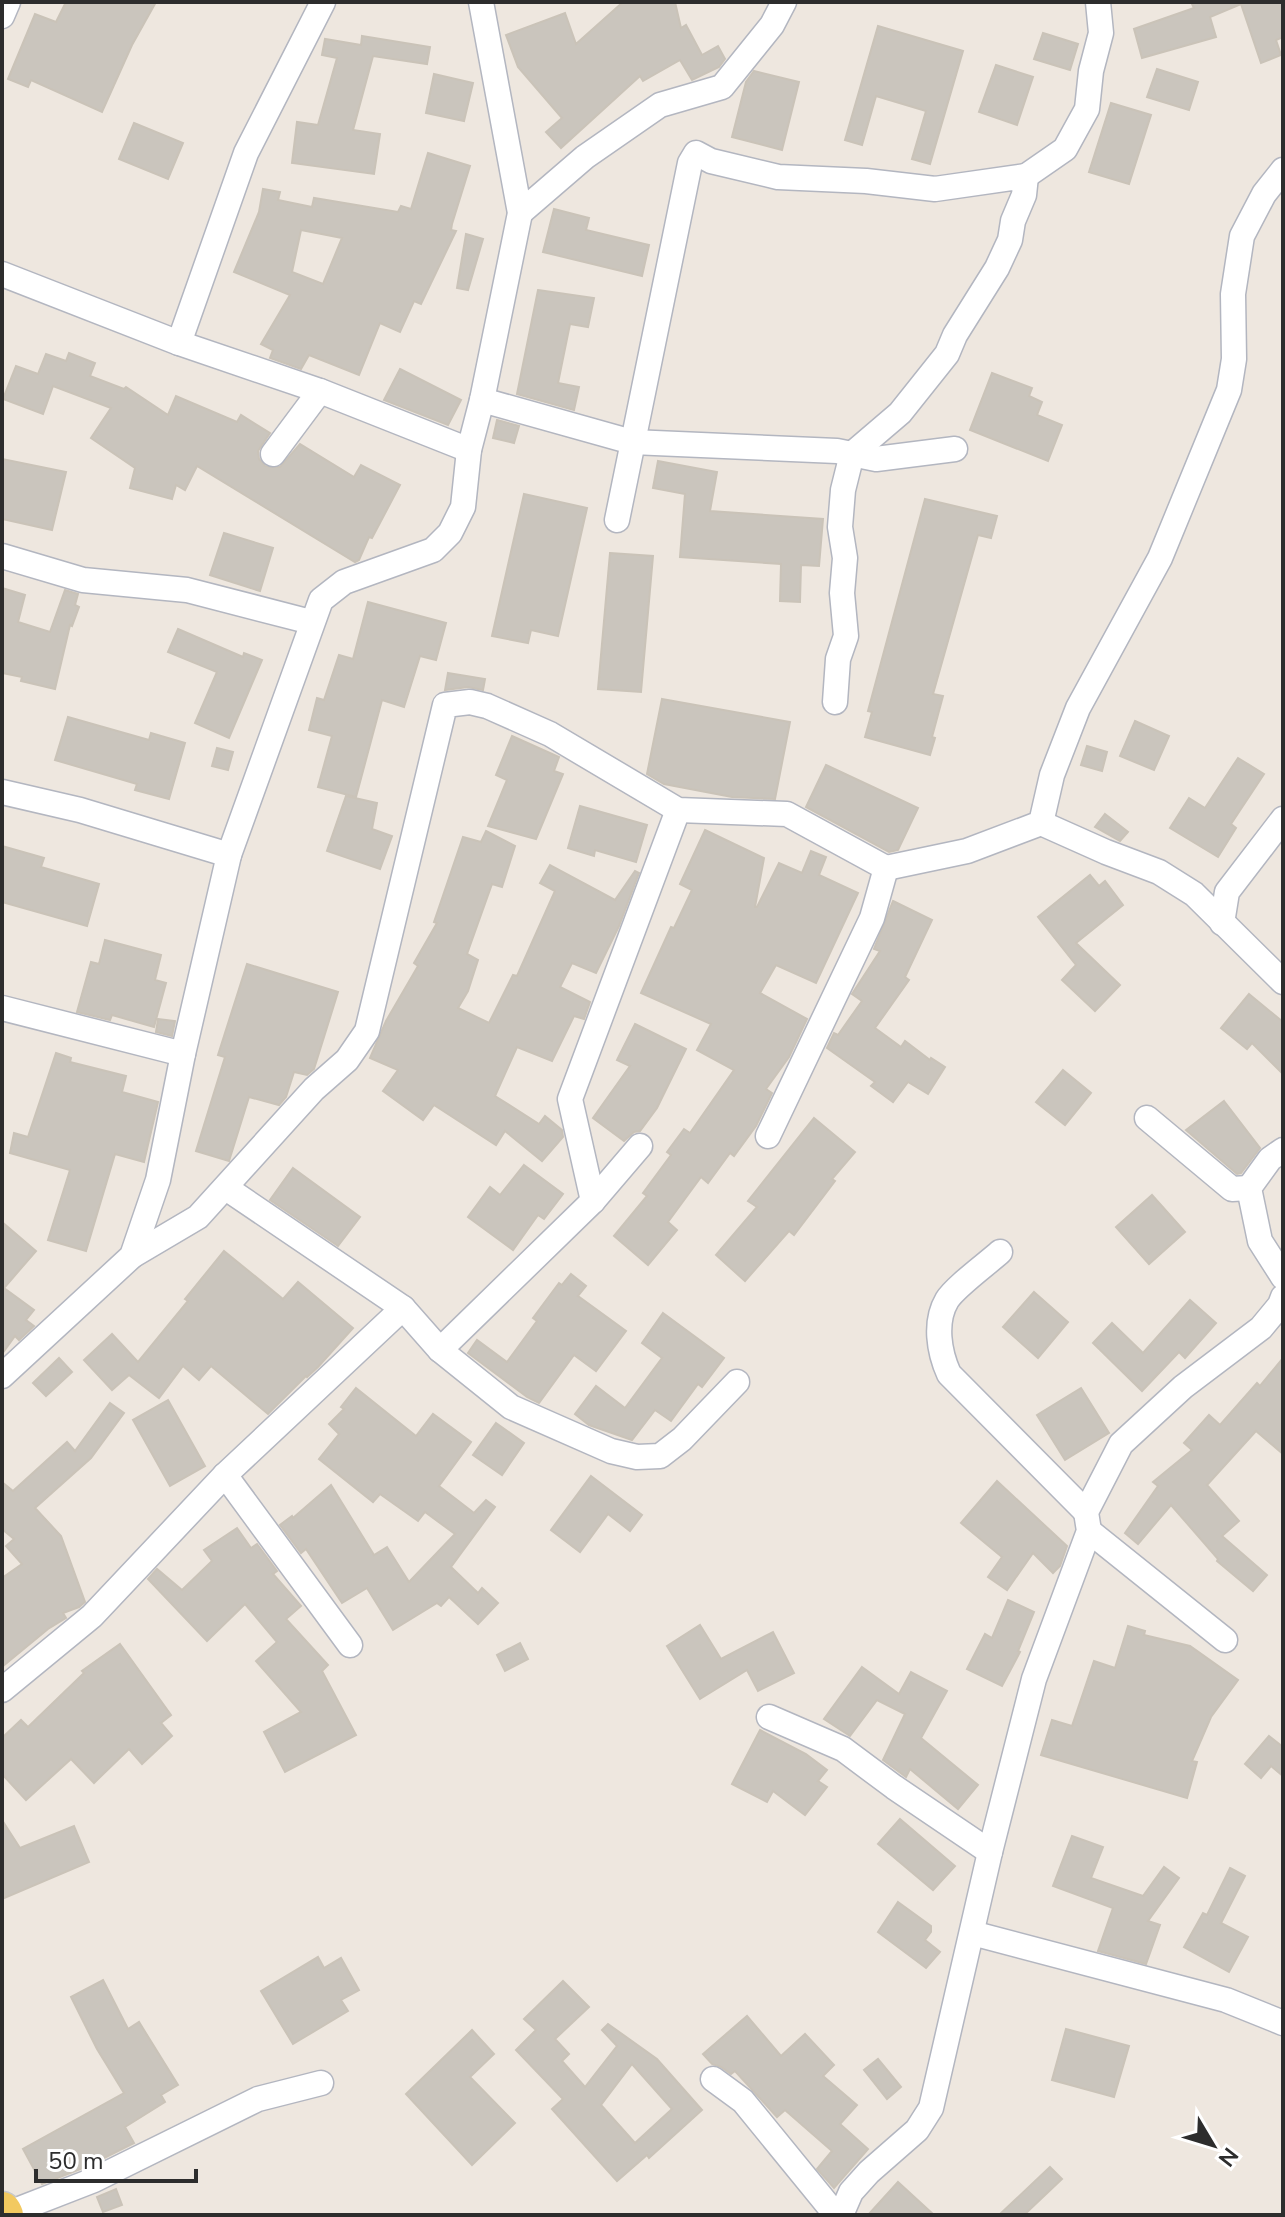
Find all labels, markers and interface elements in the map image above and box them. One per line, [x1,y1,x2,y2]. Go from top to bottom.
north arrow [1173,2105,1253,2185]
scale bar [36,2133,196,2183]
text: N [1211,2141,1245,2172]
text: 50 m [48,2145,104,2177]

